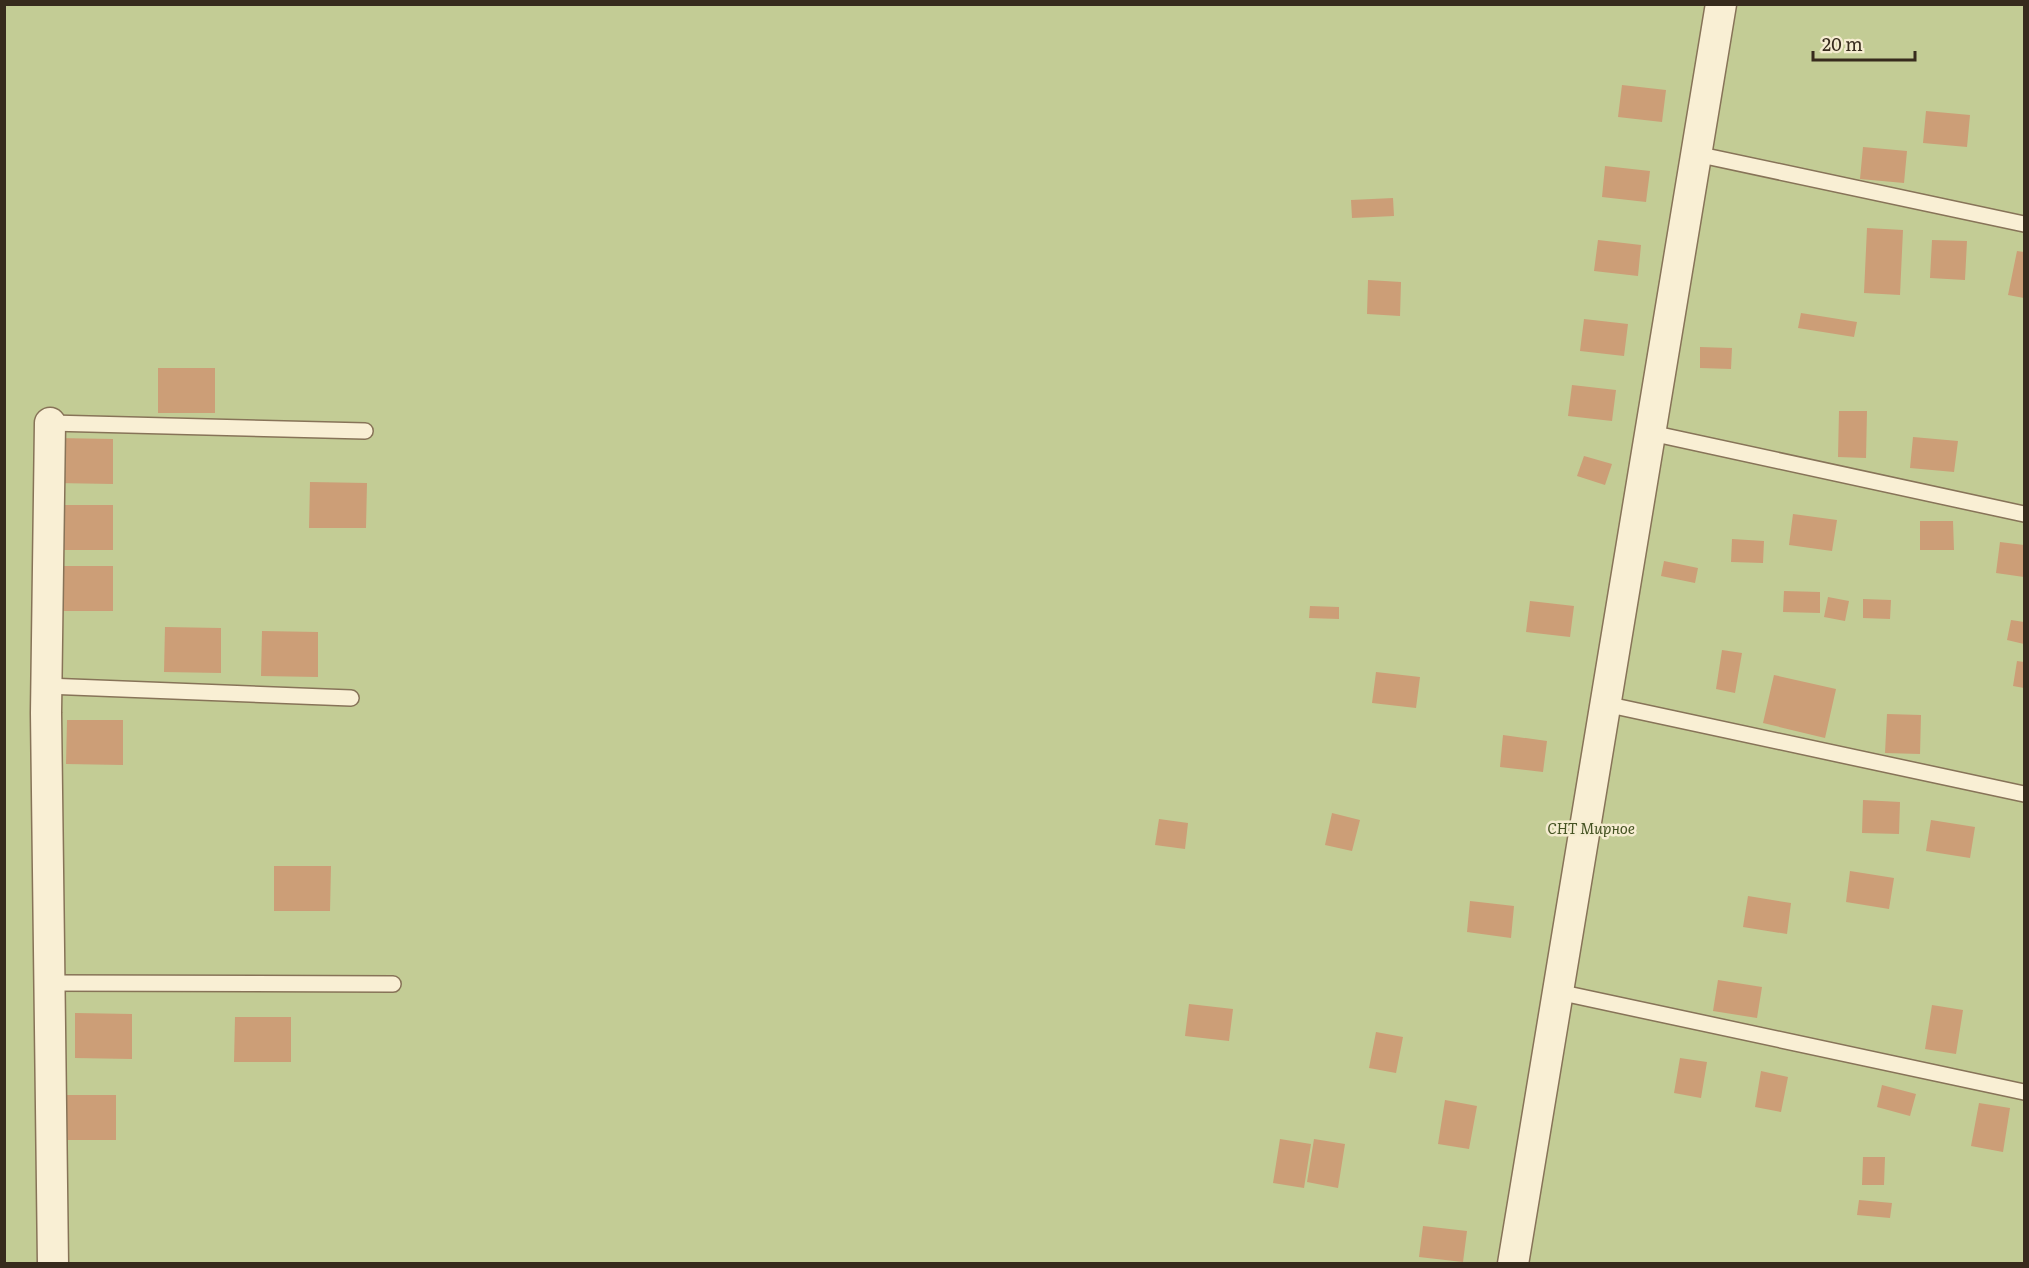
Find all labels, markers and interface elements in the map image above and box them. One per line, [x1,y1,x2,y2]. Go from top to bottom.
scale bar [1813,24,1915,62]
text: 20 m [1822,30,1863,57]
park label: СНТ Мирное [1547,816,1635,839]

